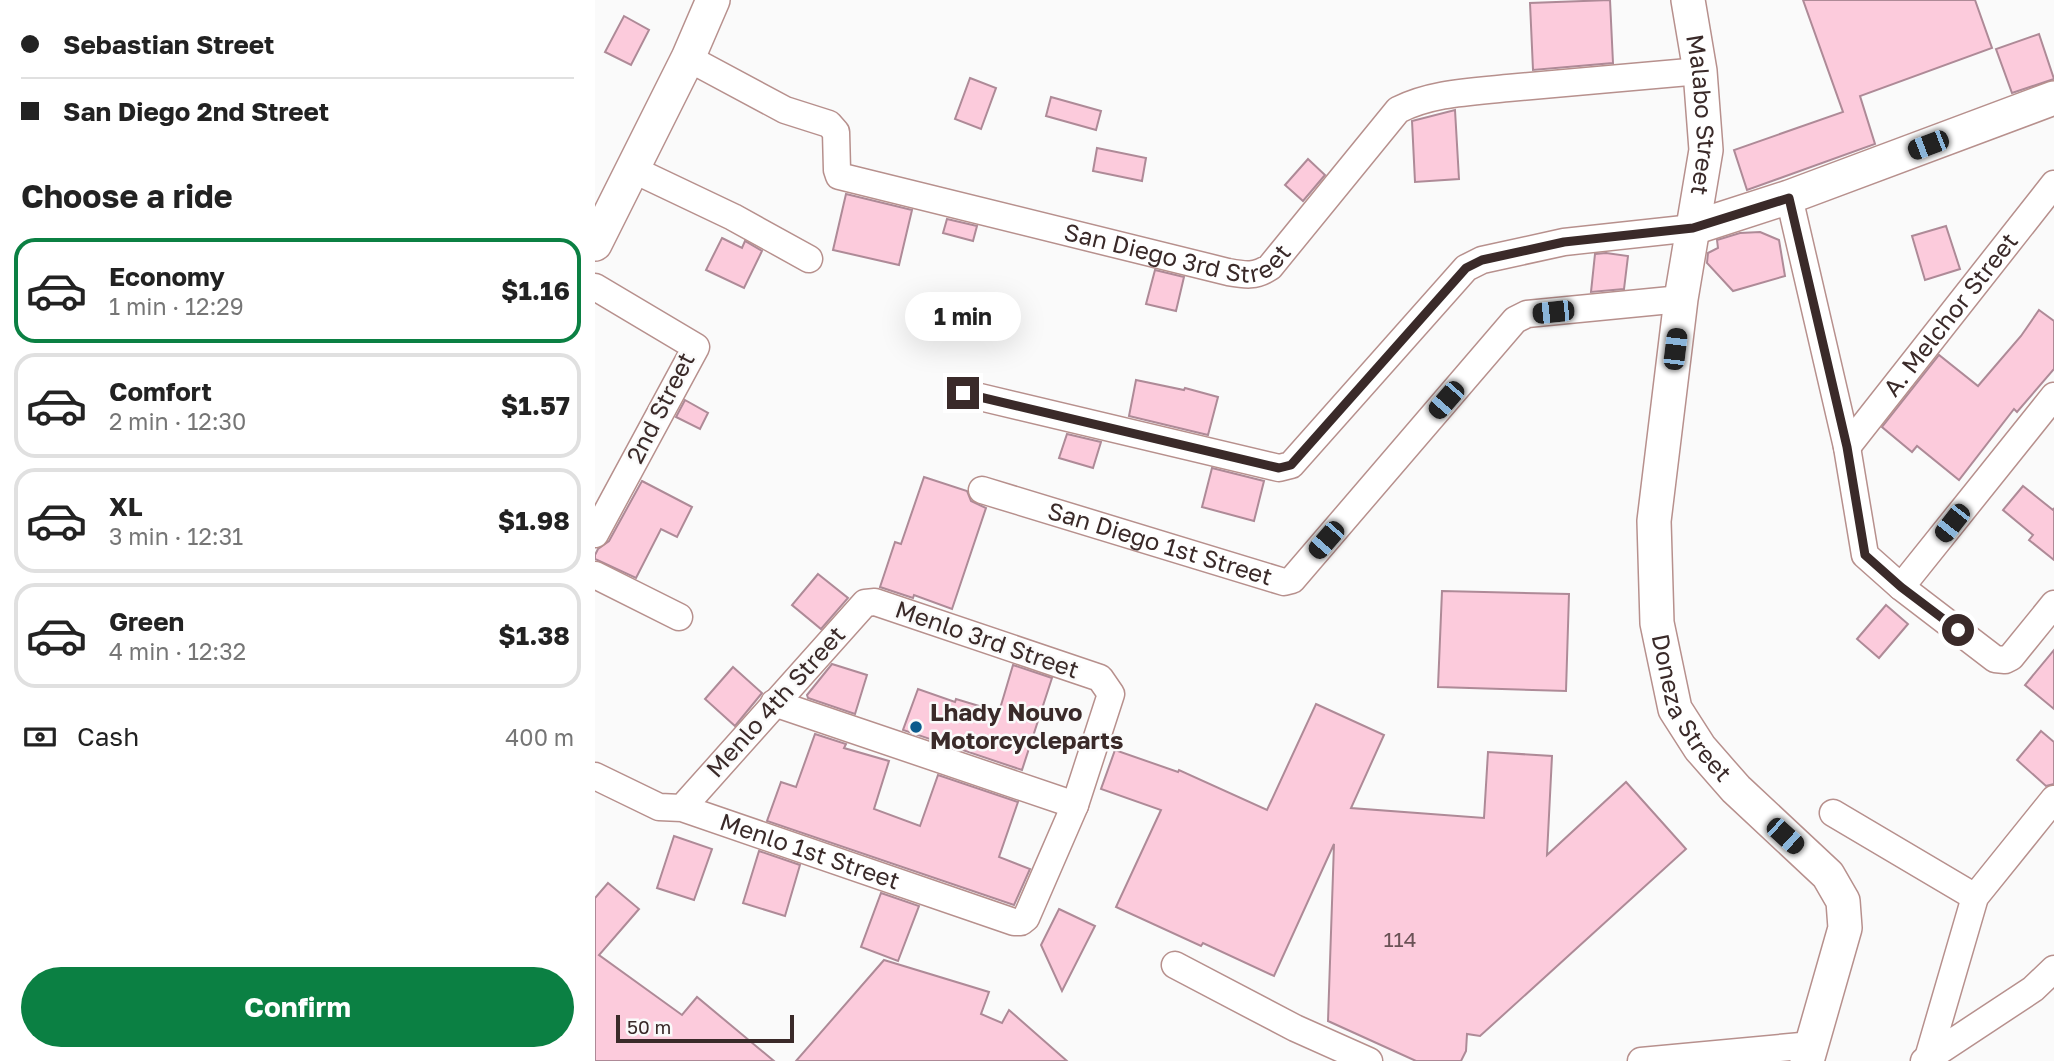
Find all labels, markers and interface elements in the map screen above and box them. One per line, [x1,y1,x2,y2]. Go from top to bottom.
text: Sebastian Street [63,29,274,60]
street label: Malabo Street [1681,32,1722,198]
text: San Diego 2nd Street [63,96,329,127]
car [1905,128,1952,162]
text: Choose a ride [21,177,233,215]
street label: San Diego 3rd Street [1061,216,1296,288]
street label: A. Melchor Street [1876,226,2023,402]
icon: car [25,259,88,322]
text: Economy [109,261,225,292]
text: $1.16 [501,275,570,306]
text: 1 min · 12:29 [109,292,244,320]
callout: 1 min [905,292,1021,340]
car [1532,299,1575,325]
text: 1 min [934,302,992,330]
car [1663,327,1688,371]
street label: 2nd Street [619,347,700,468]
icon: car [25,374,88,437]
text: Comfort [109,376,212,407]
route end [947,377,979,409]
car [1425,377,1468,423]
text: $1.57 [501,390,570,421]
text: 2 min · 12:30 [109,407,246,435]
icon: car [25,489,88,552]
text: XL [109,491,143,522]
street label: San Diego 1st Street [1045,495,1276,591]
car [1931,500,1974,546]
text: $1.98 [498,505,570,536]
car [1305,517,1348,563]
text: 3 min · 12:31 [109,522,243,550]
street label: Menlo 3rd Street [892,594,1083,684]
icon: car [25,604,88,667]
text: Green [109,606,184,637]
route start [1942,614,1974,646]
text: $1.38 [498,620,570,651]
street label: Menlo 4th Street [699,620,850,782]
street label: Doneza Street [1647,631,1739,787]
text: 4 min · 12:32 [109,637,246,665]
place label: Lhady Nouvo Motorcycleparts [930,697,1123,754]
icon: cash [21,718,59,756]
marker: Lhady Nouvo Motorcycleparts [908,719,924,735]
text: Cash [77,721,139,752]
text: 400 m [505,723,574,751]
street label: Menlo 1st Street [716,806,904,895]
car [1763,814,1808,858]
house number: 114 [1383,926,1417,952]
button: Confirm [21,967,574,1047]
scale bar [616,1012,795,1044]
text: 50 m [627,1015,671,1038]

